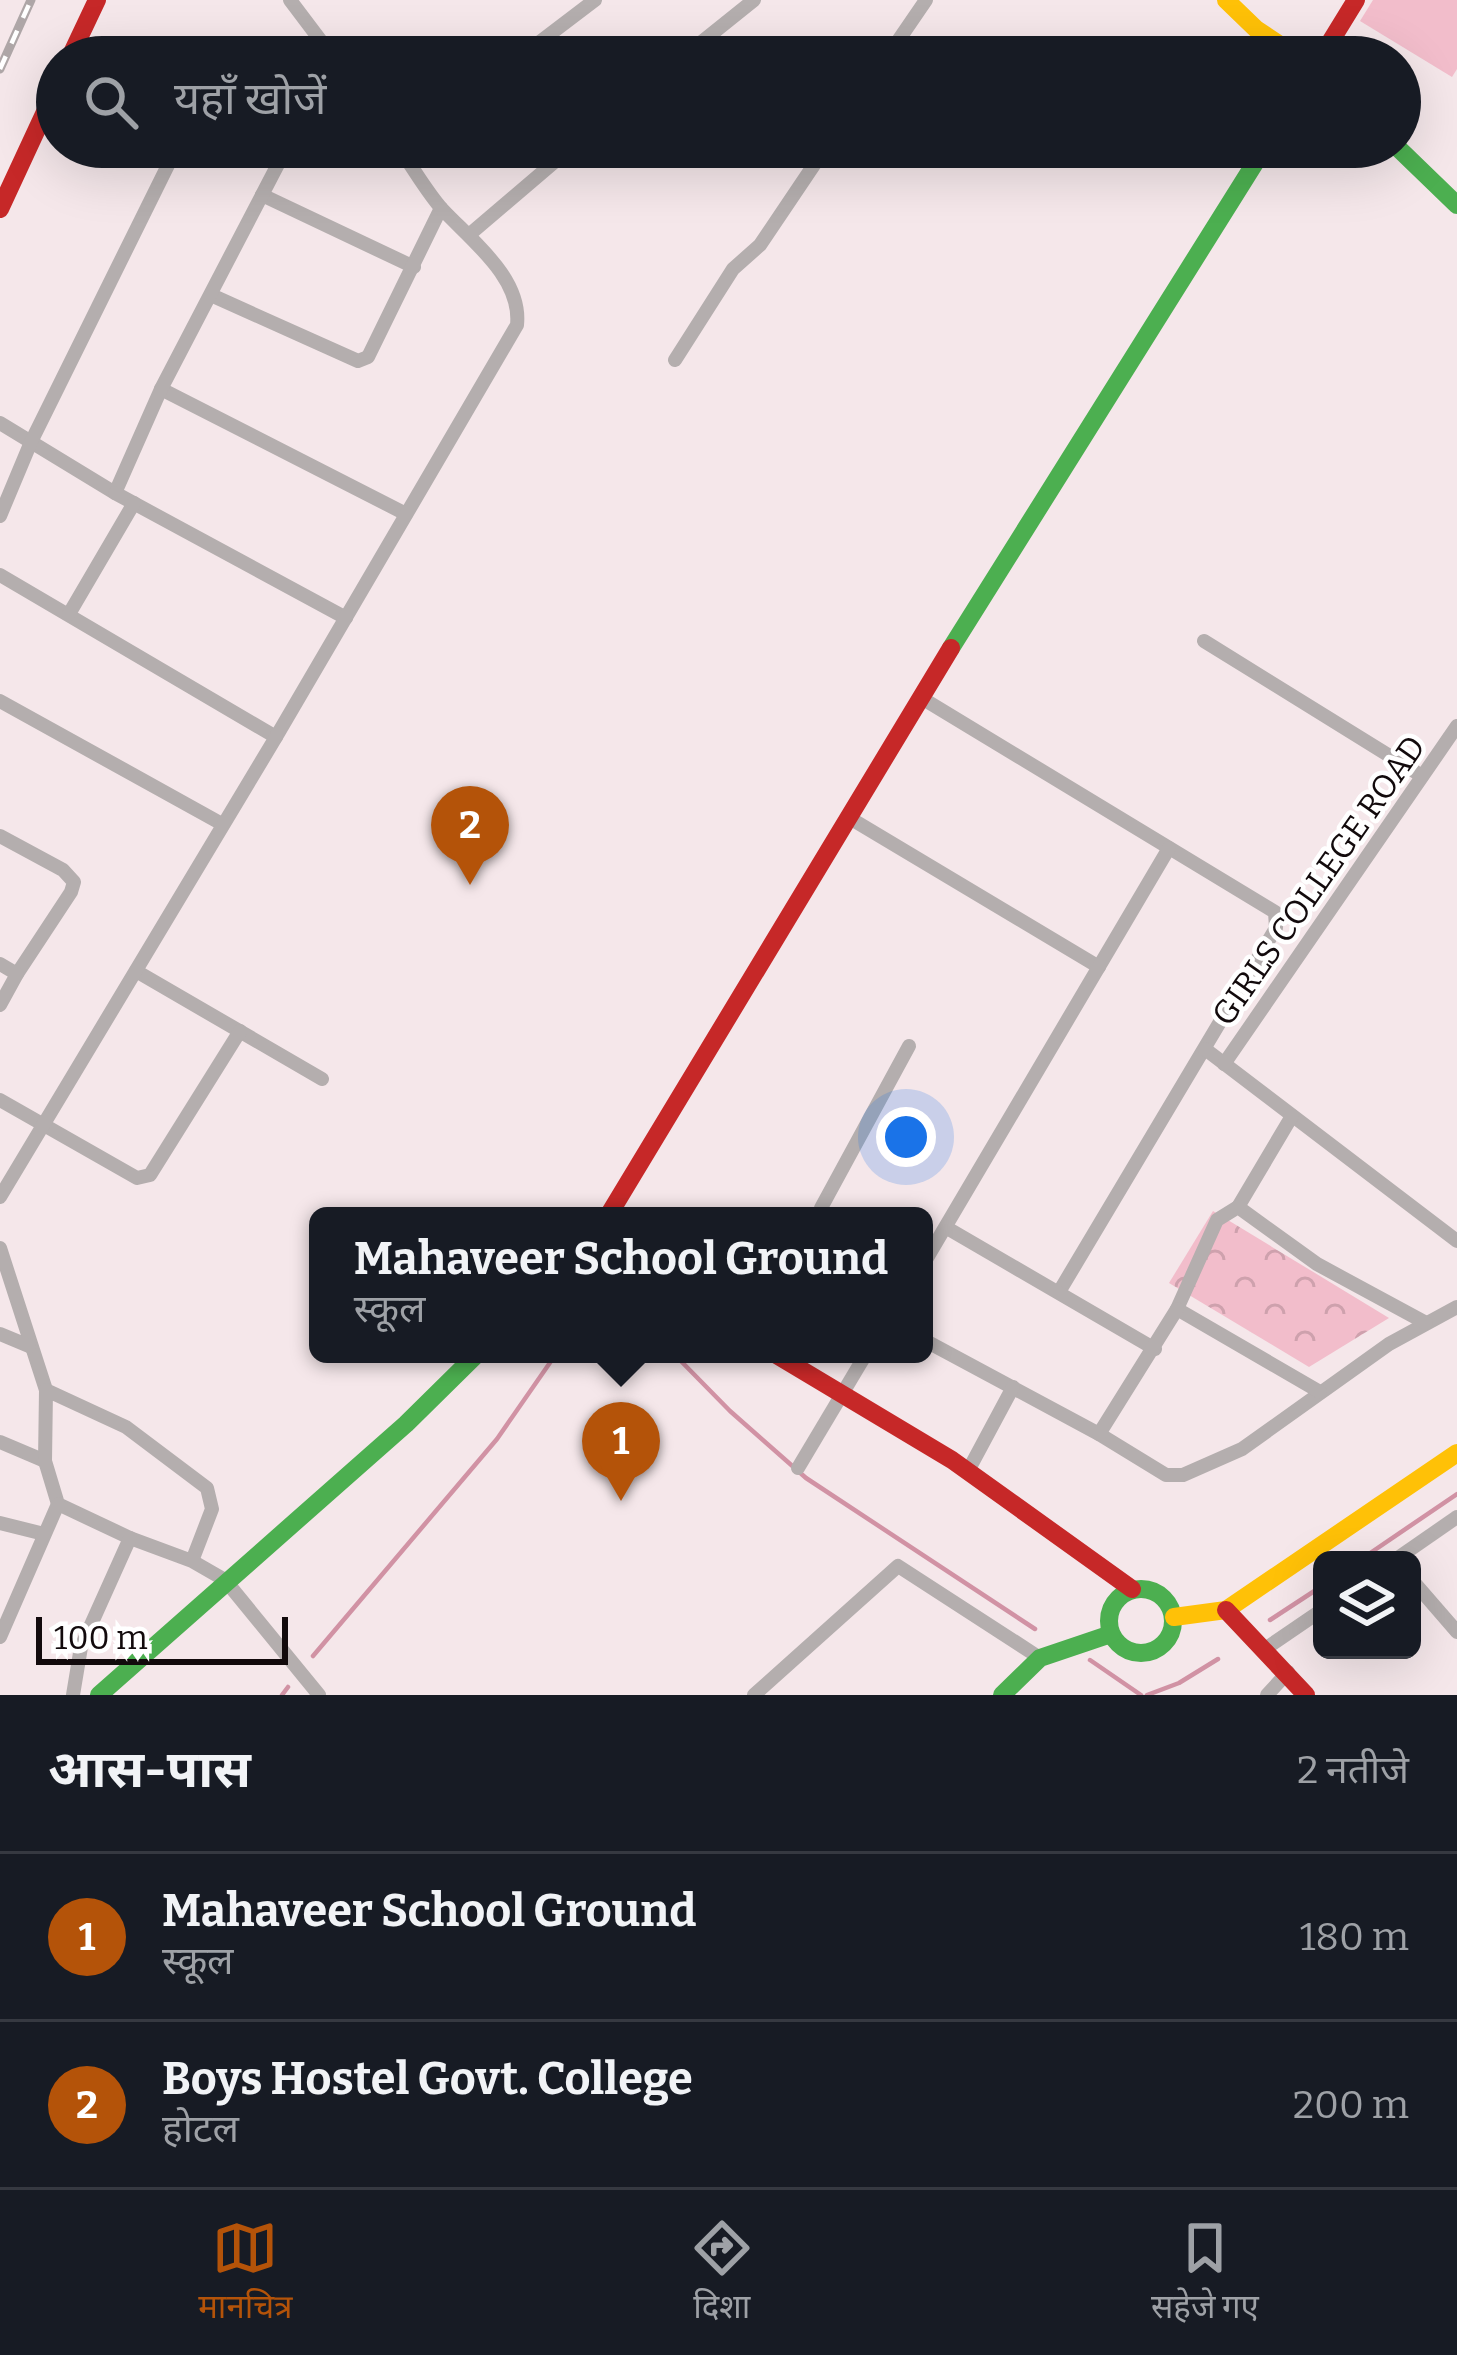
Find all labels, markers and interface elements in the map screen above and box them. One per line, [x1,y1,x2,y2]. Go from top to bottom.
search box [36,36,1421,168]
icon: search [78,69,144,135]
text: यहाँ खोजें [174,72,327,126]
street label: GIRLS COLLEGE ROAD [1204,728,1434,1033]
pin: 2 [431,786,509,885]
your location [876,1107,936,1167]
popup [309,1207,933,1363]
text: Mahaveer School Ground [354,1232,888,1286]
text: स्कूल [354,1286,425,1332]
pin: 1 [582,1402,660,1501]
map controls [1313,1551,1421,1659]
button: layers [1313,1551,1421,1659]
scale bar [36,1611,288,1664]
text: 100 m [54,1618,148,1658]
text: आस-पास [48,1739,251,1801]
text: 2 नतीजे [1297,1747,1409,1793]
text: Mahaveer School Ground [162,1884,696,1938]
text: 1 [79,1914,95,1960]
text: 180 m [1300,1914,1409,1960]
text: स्कूल [162,1938,234,1984]
text: Boys Hostel Govt. College [162,2052,693,2106]
text: 2 [76,2082,98,2128]
text: 200 m [1293,2082,1409,2128]
text: होटल [162,2106,239,2152]
tab: मानचित्र [198,2215,292,2331]
tab: दिशा [689,2215,755,2331]
tab: सहेजे गए [1151,2215,1259,2331]

